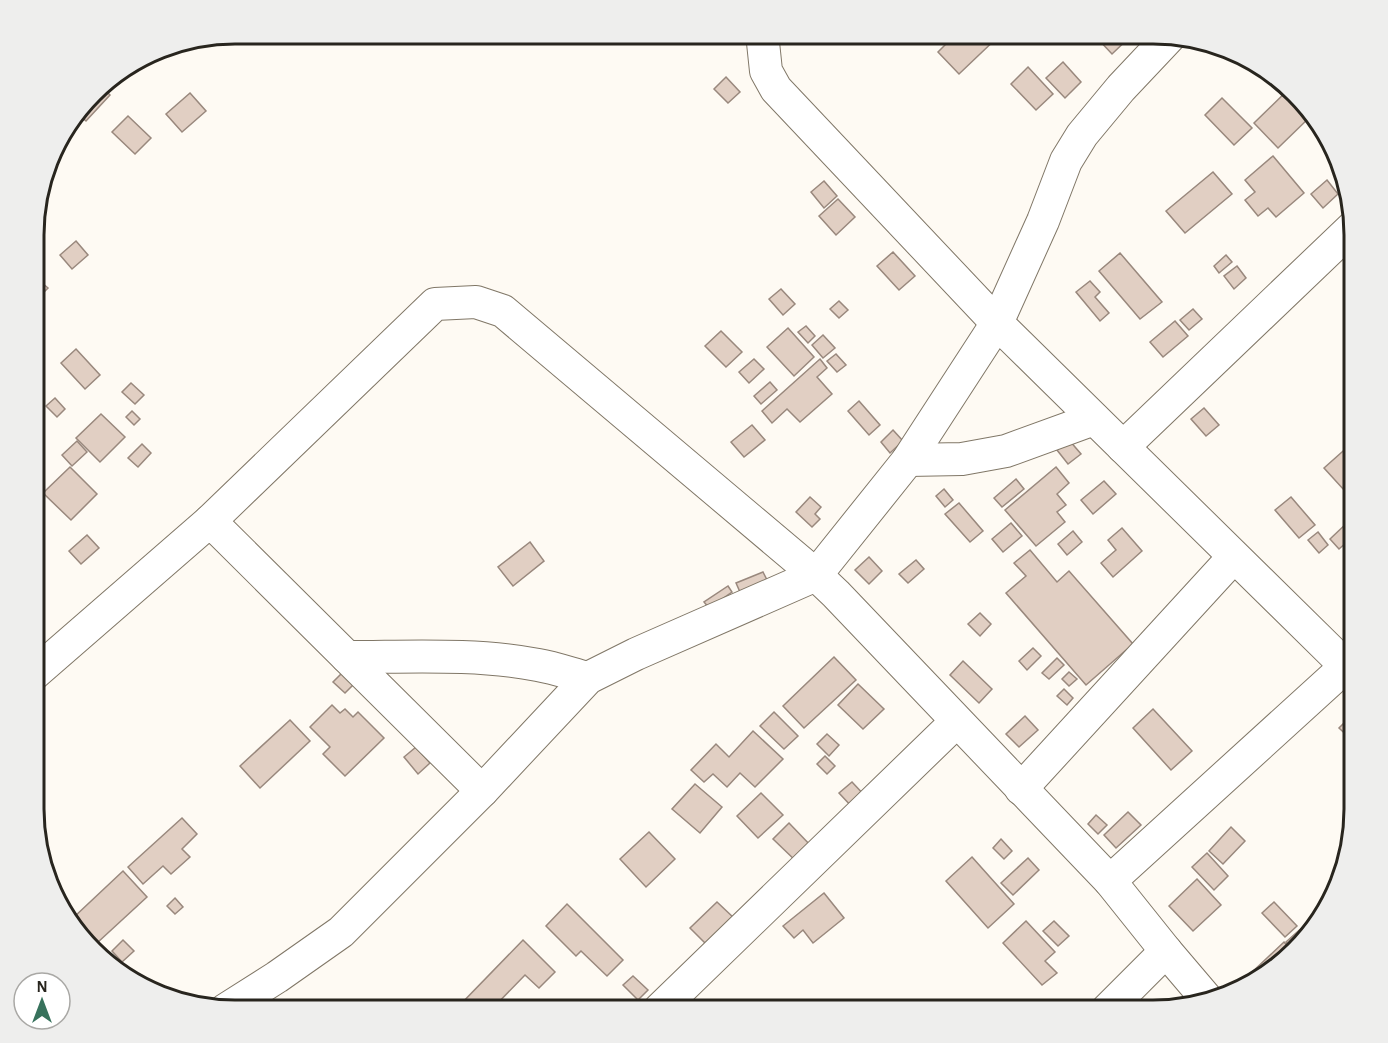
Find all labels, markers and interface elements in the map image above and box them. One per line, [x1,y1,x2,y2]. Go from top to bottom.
north arrow [12,971,72,1031]
text: N [36,979,48,995]

